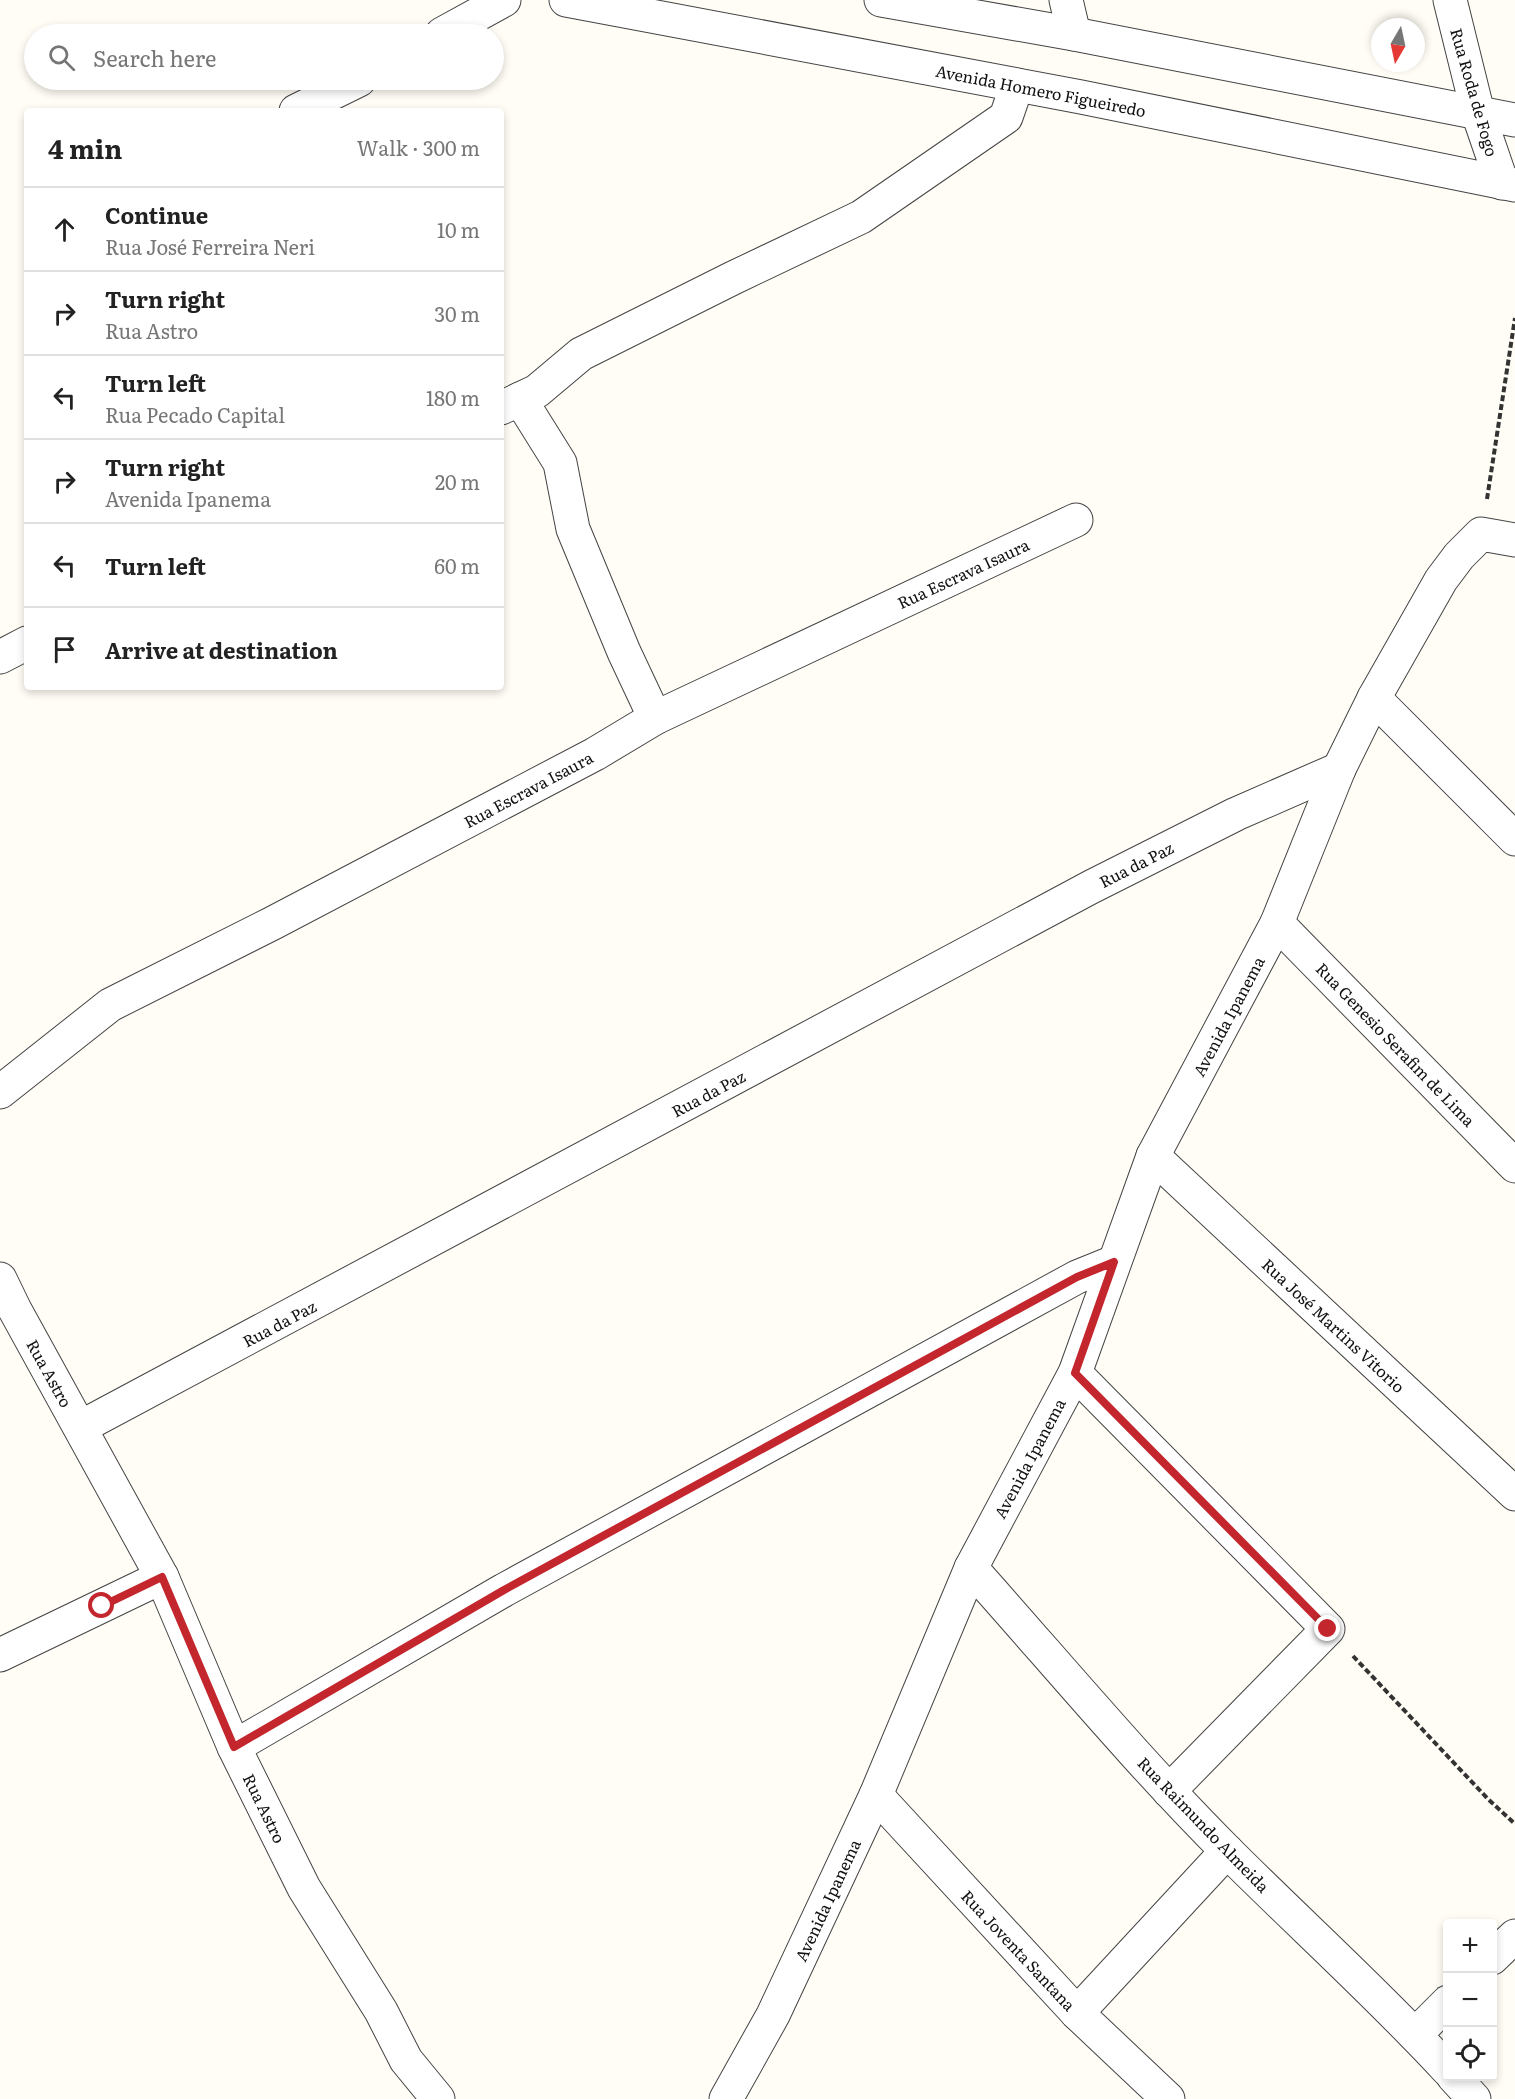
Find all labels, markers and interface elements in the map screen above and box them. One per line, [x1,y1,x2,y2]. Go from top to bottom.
north arrow [1371,18,1425,72]
search box [24,24,504,90]
street label: Rua Roda de Fogo [1445,25,1505,159]
icon: search [45,41,78,74]
text: Search here [93,41,216,74]
street label: Avenida Homero Figueiredo [934,58,1148,122]
text: 4 min [48,128,122,167]
text: Walk · 300 m [357,132,480,162]
text: Continue [105,198,208,231]
icon: ahead [48,213,81,246]
text: 10 m [437,214,480,244]
text: Rua José Ferreira Neri [105,231,315,261]
text: Turn right [105,282,225,315]
icon: right [48,297,81,330]
text: 30 m [434,298,480,328]
text: Rua Astro [105,315,198,345]
text: Turn left [105,366,206,399]
icon: left [48,381,81,414]
text: 180 m [426,382,480,412]
text: Rua Pecado Capital [105,399,285,429]
text: Turn right [105,450,225,483]
icon: right [48,465,81,498]
text: 20 m [435,466,480,496]
text: Avenida Ipanema [105,483,271,513]
street label: Rua Escrava Isaura [893,532,1033,614]
icon: left [48,549,81,582]
text: Turn left [105,549,206,582]
text: 60 m [434,550,480,580]
icon: arrive [48,633,81,666]
text: Arrive at destination [105,633,338,666]
street label: Rua Escrava Isaura [459,745,597,833]
street label: Rua da Paz [1095,835,1178,893]
street label: Avenida Ipanema [1186,951,1270,1080]
street label: Rua Genesio Serafim de Lima [1311,956,1481,1132]
street label: Rua da Paz [667,1063,749,1122]
street label: Rua José Martins Vitorio [1257,1252,1411,1398]
street label: Rua da Paz [238,1293,320,1352]
street label: Rua Astro [21,1335,79,1411]
street label: Avenida Ipanema [987,1393,1071,1522]
route start [88,1592,114,1618]
route end [1314,1615,1340,1641]
street label: Rua Raimundo Almeida [1133,1751,1276,1898]
street label: Rua Astro [238,1769,292,1847]
street label: Avenida Ipanema [788,1834,866,1965]
street label: Rua Joventa Santana [956,1884,1082,2016]
map controls [1443,1919,1497,2081]
button: + [1443,1919,1497,1973]
button: − [1443,1973,1497,2027]
button: locate [1443,2027,1497,2081]

